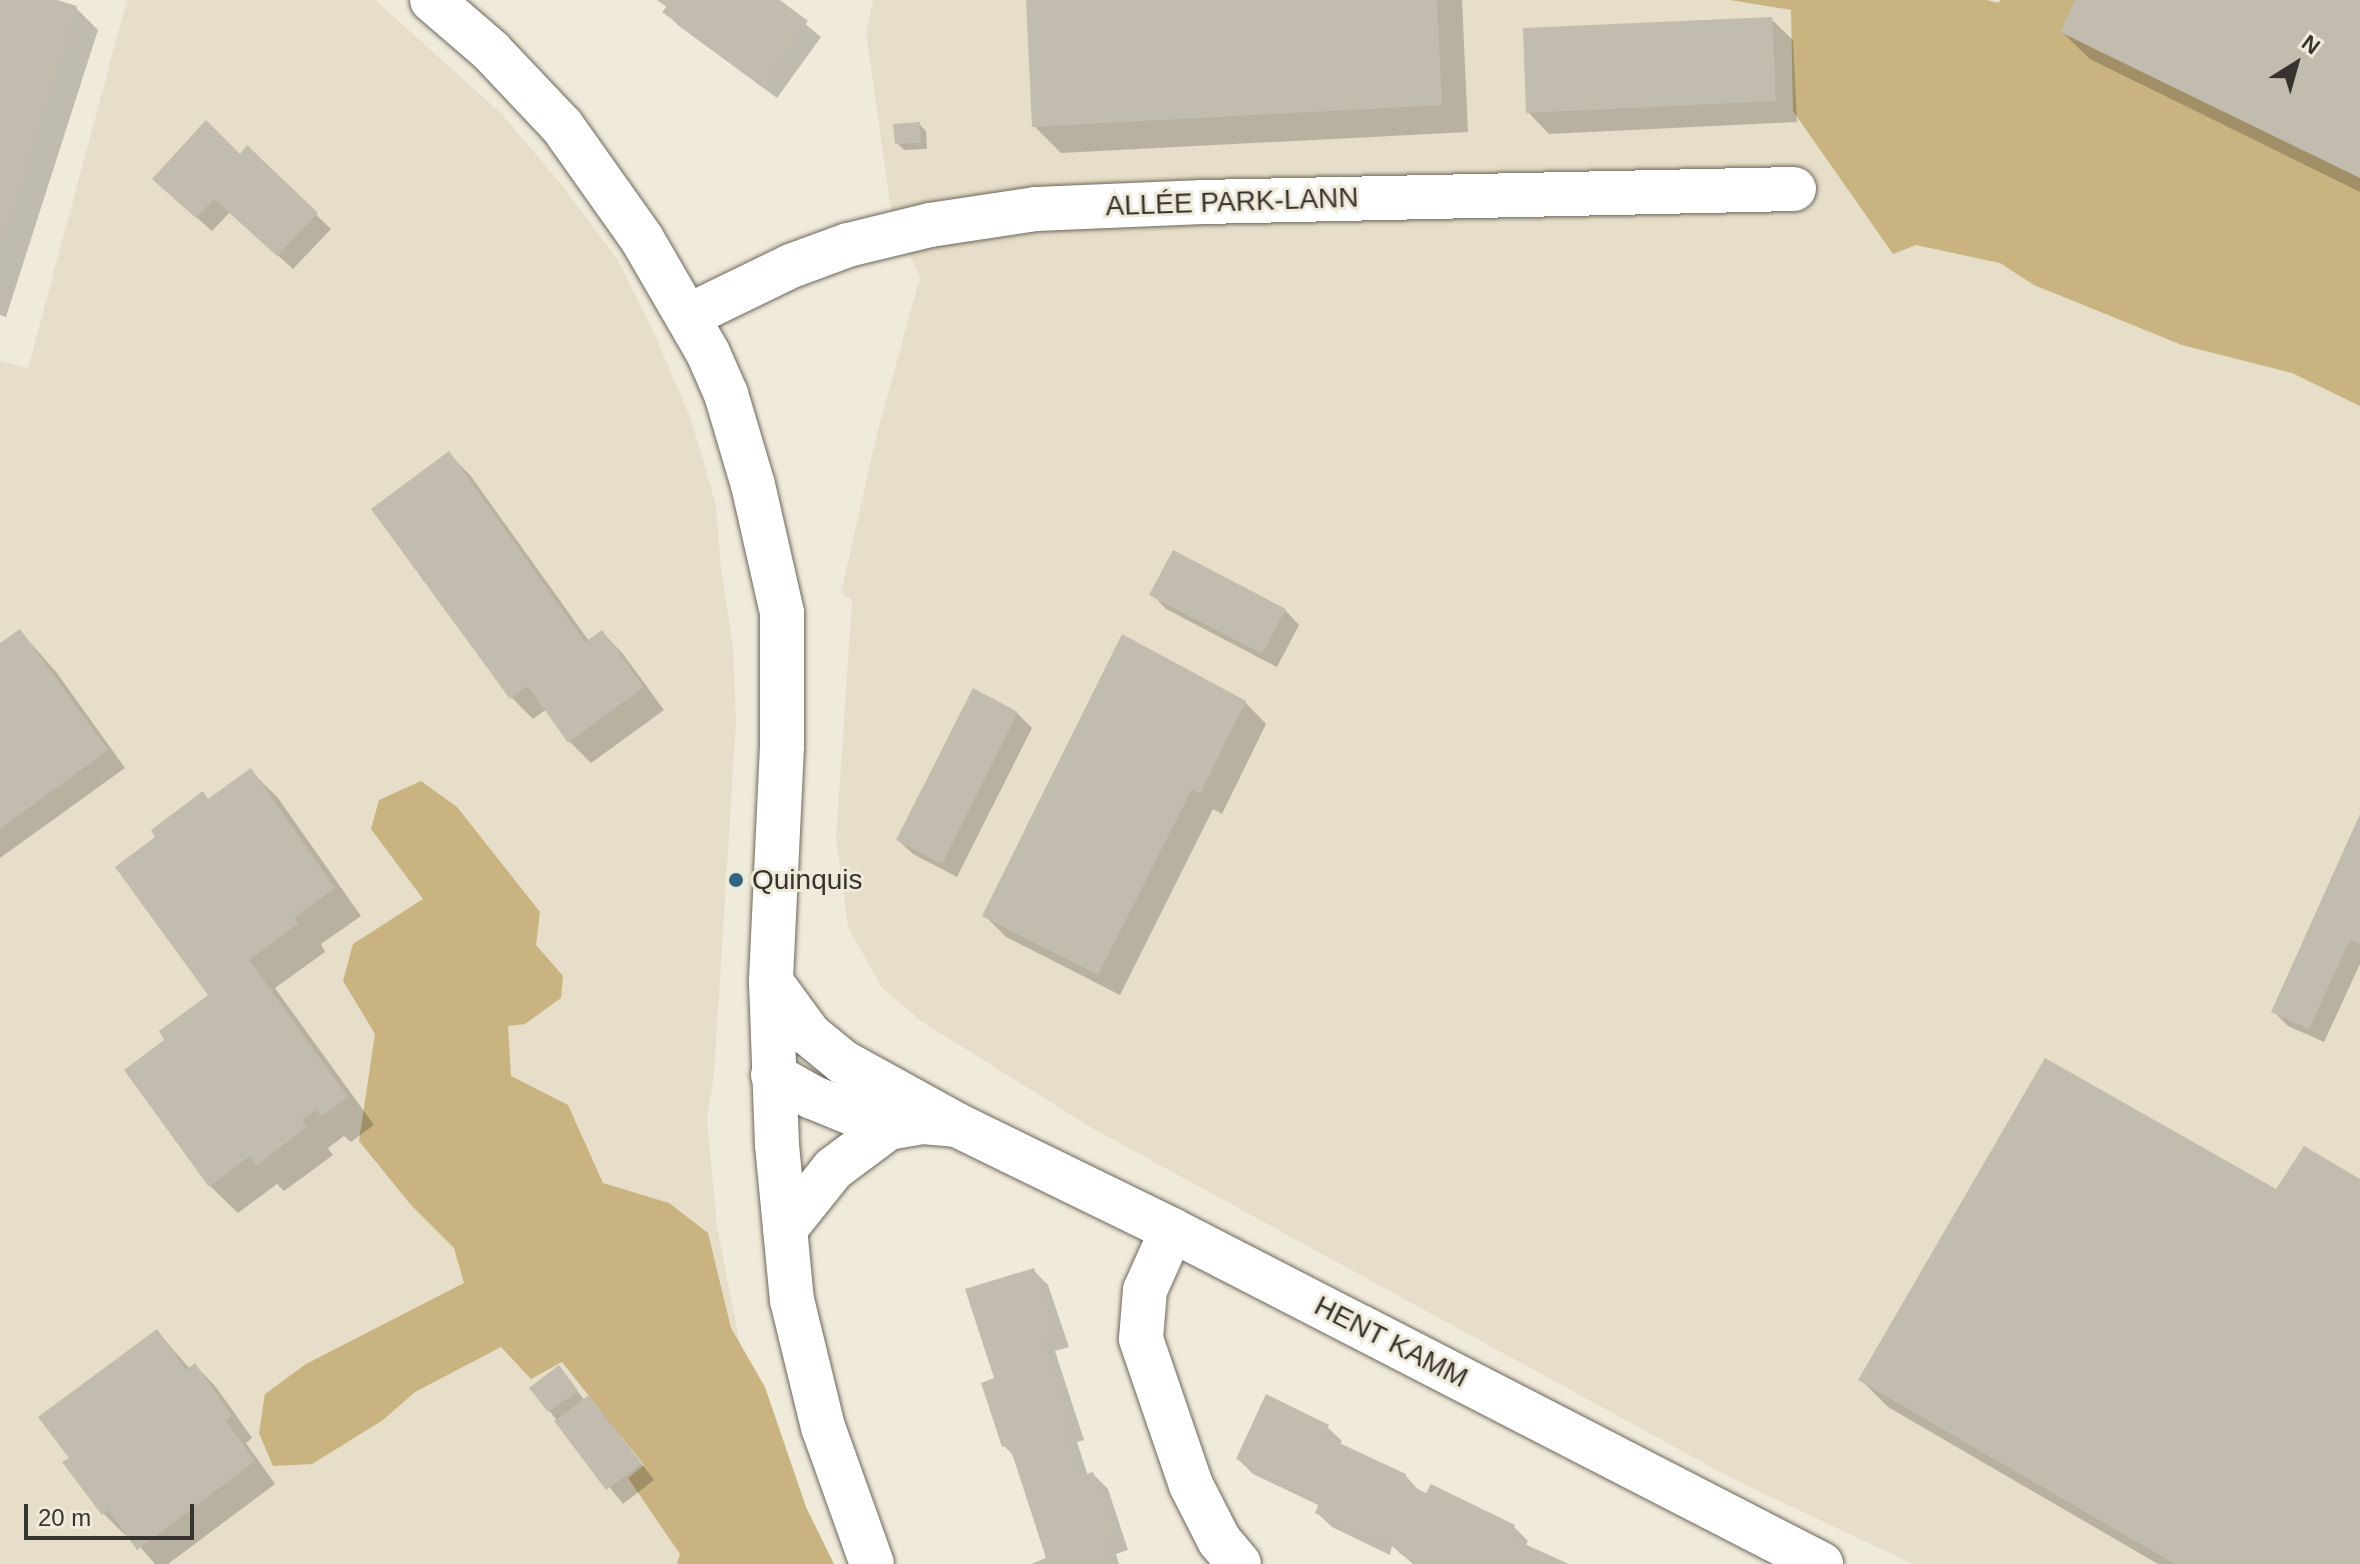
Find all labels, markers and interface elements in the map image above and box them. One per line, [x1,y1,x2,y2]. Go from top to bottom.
north arrow [2256,24,2336,104]
text: N [2297,30,2325,59]
street label: ALLÉE PARK-LANN [1105,181,1359,223]
place label: Quinquis [752,863,863,897]
marker: Quinquis [727,871,745,889]
street label: HENT KAMM [1309,1289,1473,1395]
scale bar [28,1488,198,1538]
text: 20 m [38,1504,91,1531]

